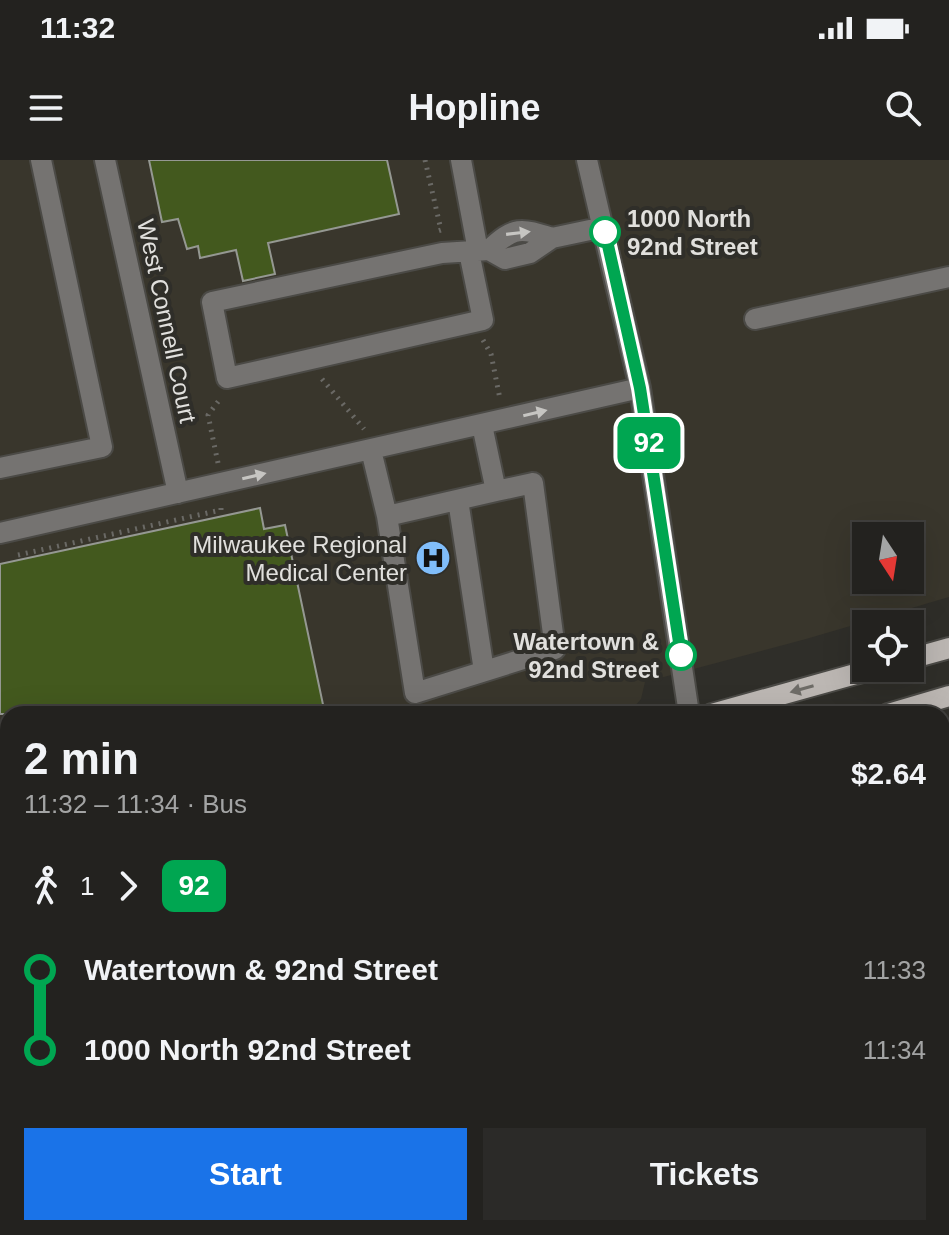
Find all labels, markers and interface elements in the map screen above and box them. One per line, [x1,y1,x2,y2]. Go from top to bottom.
text: 11:32 [40,11,115,44]
icon: menu [24,86,68,130]
icon: search [881,86,925,130]
text: Hopline [409,87,541,128]
place label: 1000 North 92nd Street [627,205,758,260]
street label: West Connell Court [132,217,202,426]
marker: 1000 North 92nd Street [590,217,620,247]
one-way arrow [506,227,531,240]
one-way arrow [523,406,548,419]
line badge: 92 [613,417,685,469]
text: 92 [633,427,665,458]
one-way arrow [241,469,266,482]
north arrow [852,522,924,594]
map controls [852,522,924,682]
place label: Milwaukee Regional Medical Center [192,531,407,586]
hospital icon: Milwaukee Regional Medical Center [414,539,452,577]
button: locate [852,610,924,682]
place label: Watertown & 92nd Street [513,628,659,683]
marker: Watertown & 92nd Street [666,640,696,670]
one-way arrow [789,683,813,696]
text: 2 min [24,734,139,783]
text: $2.64 [851,757,926,790]
text: 11:32 – 11:34 · Bus [24,789,247,819]
icon: walk [24,864,68,908]
icon: forward [106,864,150,908]
text: 92 [178,870,210,901]
text: 1 [80,871,94,901]
text: Watertown & 92nd Street [84,953,438,986]
text: 11:33 [863,955,926,985]
text: 1000 North 92nd Street [84,1033,411,1066]
text: 11:34 [863,1035,926,1065]
button: Start [24,1128,467,1220]
button: Tickets [483,1128,926,1220]

